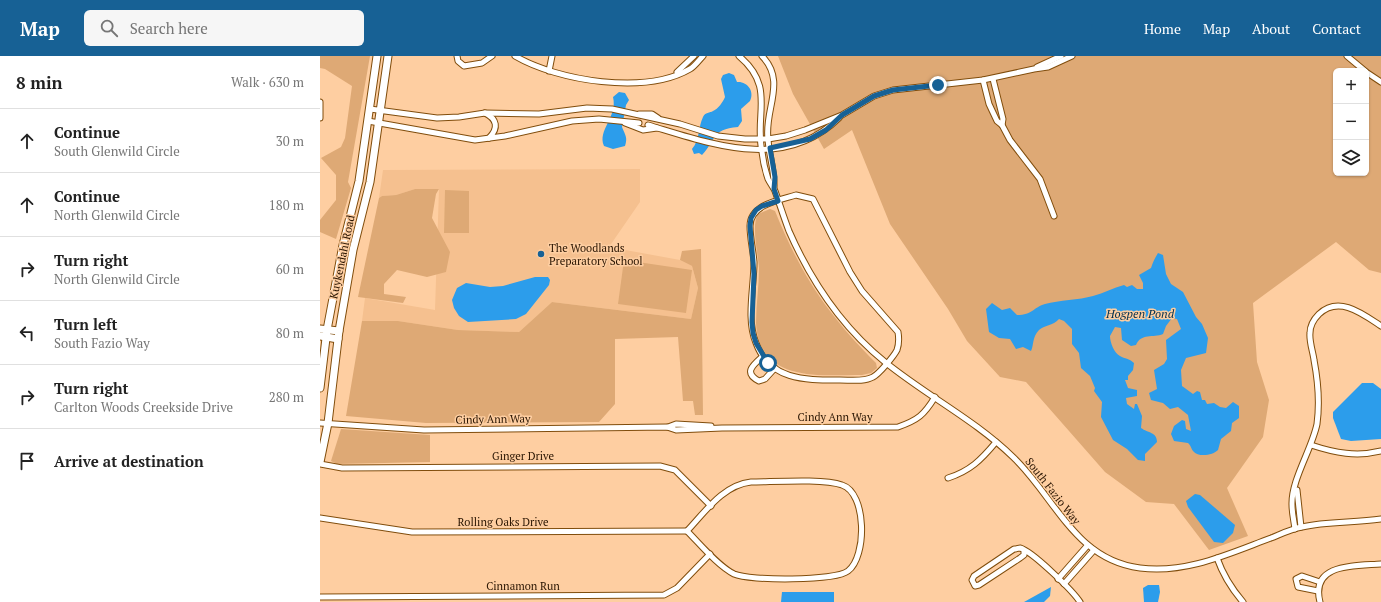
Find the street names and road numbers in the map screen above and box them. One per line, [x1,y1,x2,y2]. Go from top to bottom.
street label: Kuykendahl Road [326,214,358,300]
street label: Cindy Ann Way [798,410,873,424]
street label: Cindy Ann Way [455,411,531,427]
street label: Ginger Drive [492,449,554,463]
street label: South Fazio Way [1023,455,1084,528]
street label: Rolling Oaks Drive [458,515,549,529]
street label: Cinnamon Run [486,579,560,593]

